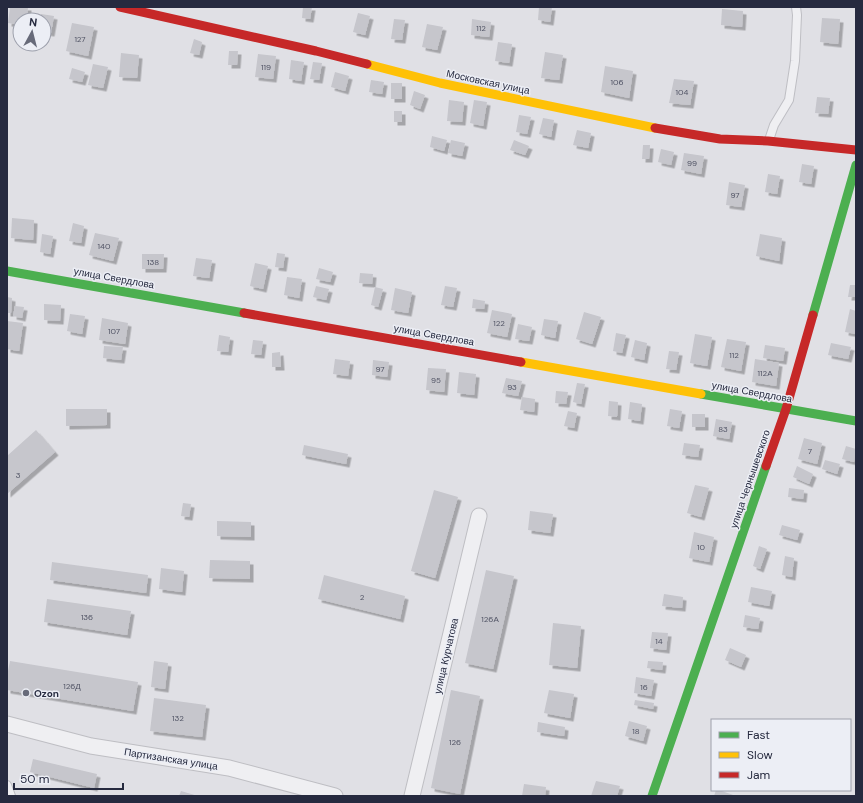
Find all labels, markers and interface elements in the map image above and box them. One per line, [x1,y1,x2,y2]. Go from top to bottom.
north arrow [12,12,52,52]
text: N [28,15,38,30]
house number: 112 [476,23,486,33]
house number: 127 [74,34,86,44]
house number: 119 [261,62,271,72]
street label: Московская улица [445,67,531,97]
house number: 106 [611,77,624,87]
house number: 104 [676,87,689,97]
house number: 99 [687,158,697,168]
house number: 97 [730,190,740,200]
house number: 140 [98,241,111,251]
house number: 138 [147,257,159,267]
street label: улица Свердлова [73,265,156,292]
house number: 122 [493,318,505,328]
street label: улица Свердлова [393,322,476,349]
house number: 107 [108,326,120,336]
house number: 112 [729,350,739,360]
house number: 97 [375,364,385,374]
house number: 112А [758,368,773,378]
house number: 95 [431,375,441,385]
street label: улица Свердлова [711,379,794,406]
house number: 93 [507,382,517,392]
house number: 83 [718,424,728,434]
street label: улица Чернышевского [727,428,773,530]
house number: 7 [808,446,812,456]
house number: 3 [16,470,21,480]
house number: 10 [697,542,706,552]
house number: 2 [360,592,365,602]
house number: 136 [81,612,93,622]
house number: 126А [481,614,499,624]
street label: улица Курчатова [431,616,461,695]
house number: 14 [655,636,663,646]
house number: 126Д [63,681,81,691]
house number: 16 [640,682,648,692]
place label: Ozon [34,687,59,700]
marker: Ozon [21,688,31,698]
house number: 132 [172,713,184,723]
legend [711,719,851,791]
house number: 18 [632,726,640,736]
text: Fast [747,727,770,743]
house number: 126 [449,737,461,747]
street label: Партизанская улица [123,745,219,773]
text: Slow [747,747,773,763]
scale bar [14,765,123,791]
text: Jam [747,767,770,783]
text: 50 m [20,771,49,787]

